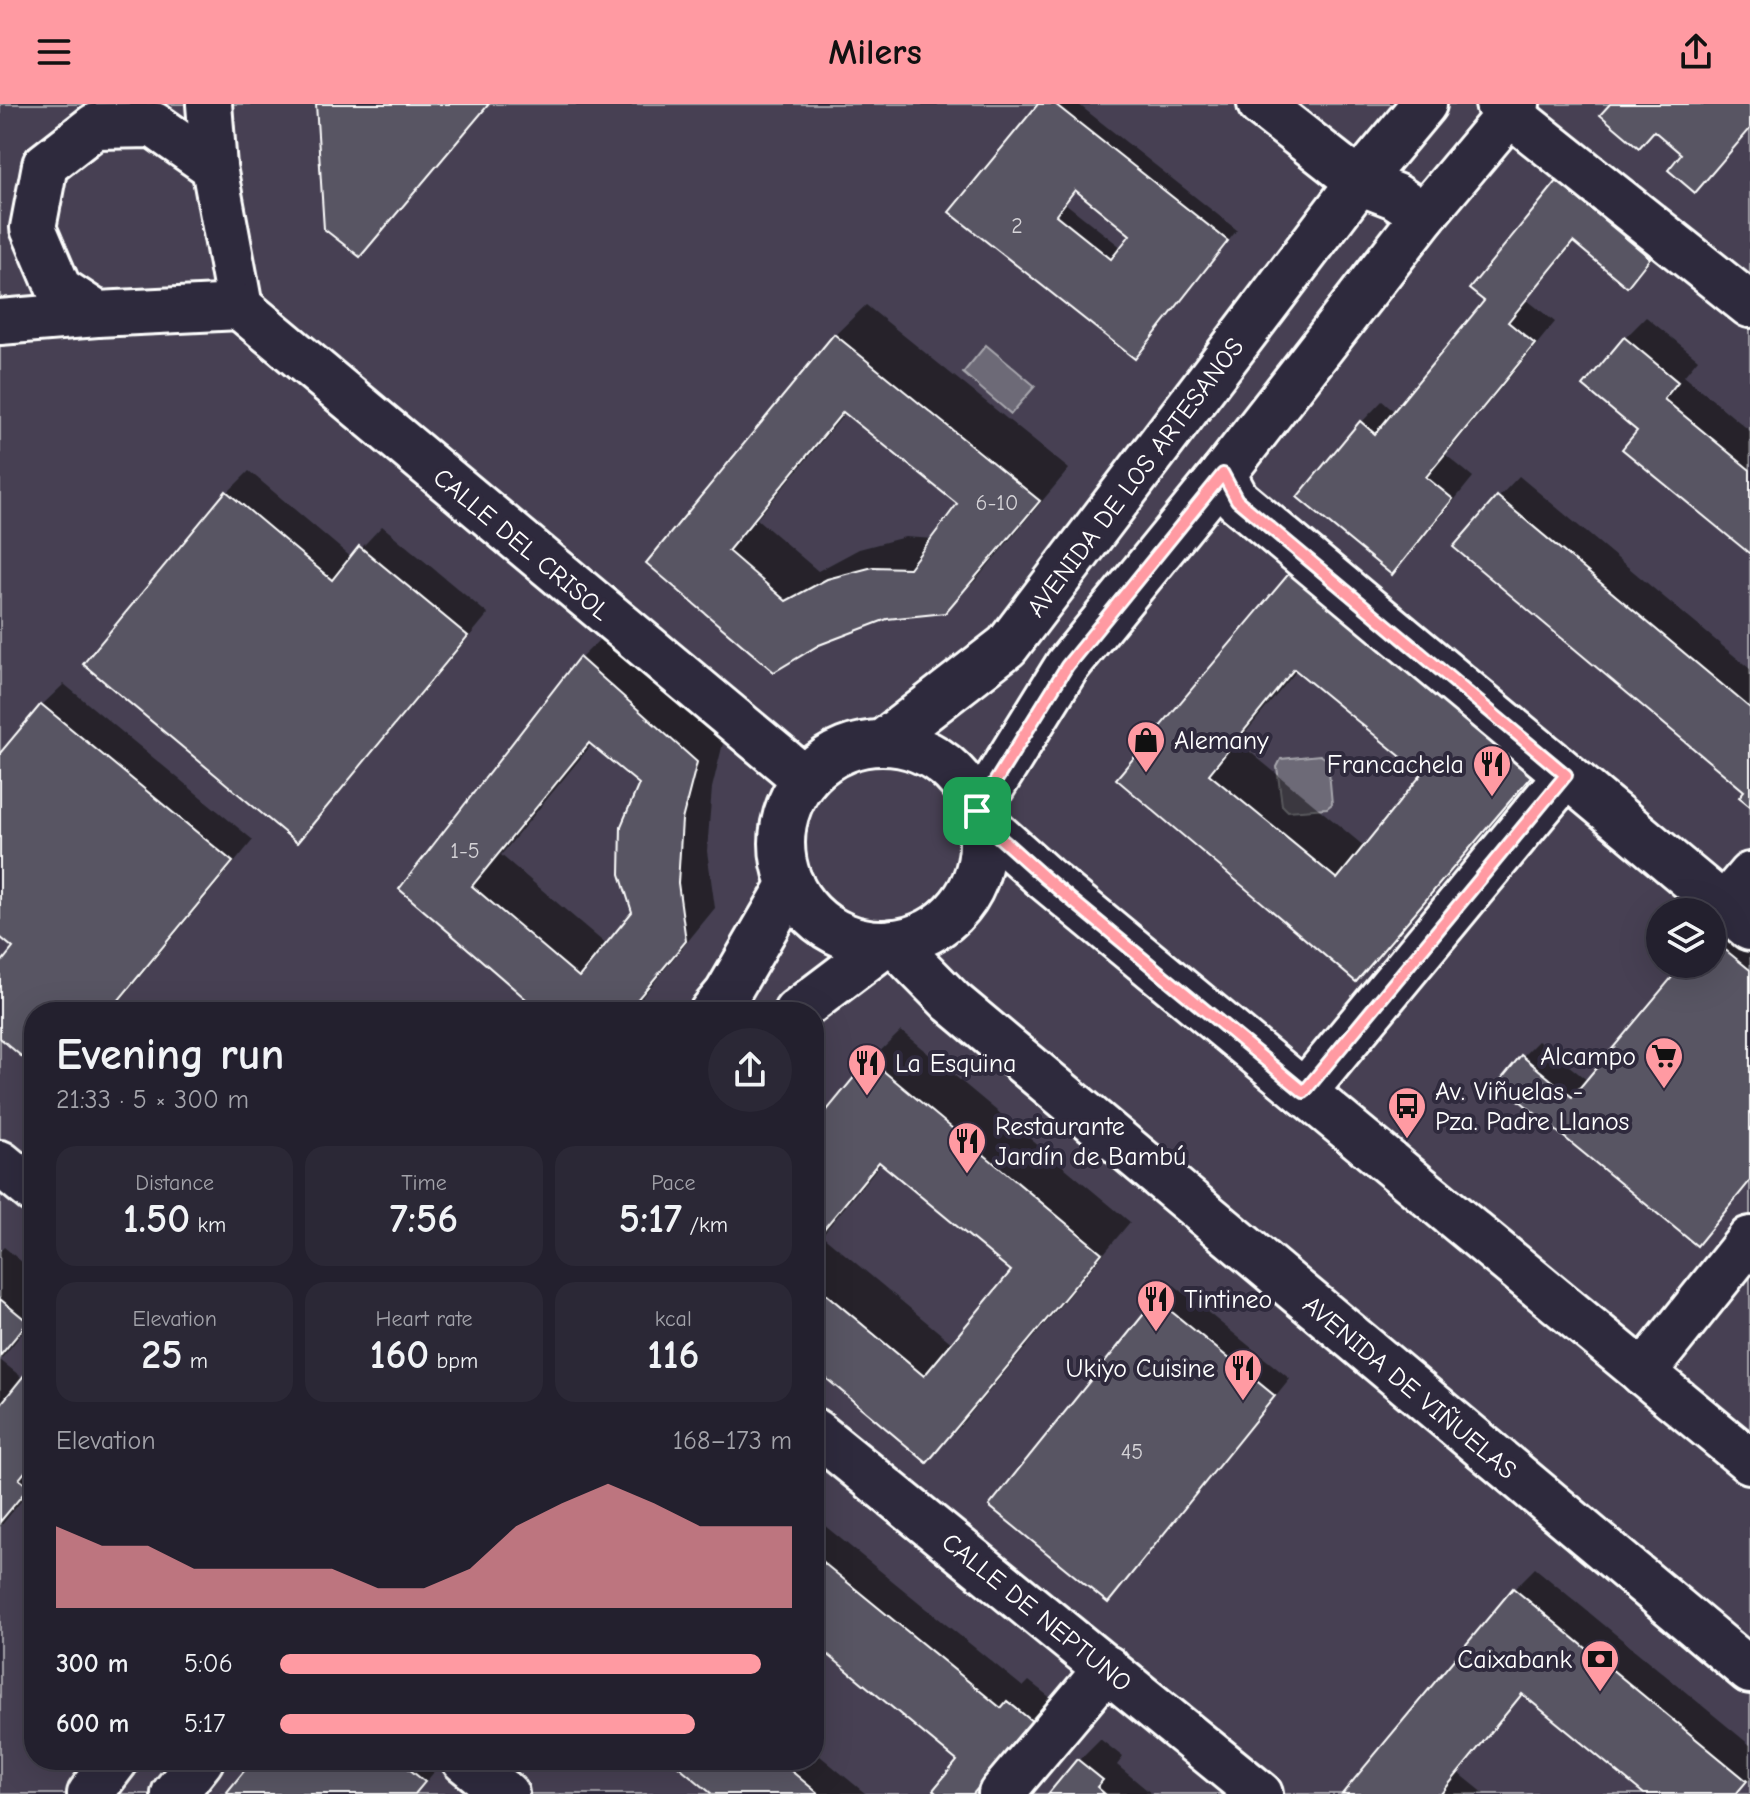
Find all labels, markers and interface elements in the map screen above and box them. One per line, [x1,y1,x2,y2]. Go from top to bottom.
icon: menu [32,30,76,74]
icon: share [1674,30,1718,74]
text: Milers [828,32,922,73]
house number: 2 [1011,213,1023,239]
street label: AVENIDA DE LOS ARTESANOS [1021,332,1250,623]
street label: CALLE DEL CRISOL [427,462,616,627]
house number: 6-10 [976,490,1018,516]
shop icon: Alemany [1125,719,1167,774]
place label: Alemany [1174,726,1269,756]
restaurant icon: Francachela [1471,743,1513,798]
place label: Francachela [1327,750,1464,780]
pin [943,777,1011,845]
icon: arrive [955,789,999,833]
house number: 1-5 [450,838,480,864]
map controls [1646,898,1726,978]
button: layers [1646,898,1726,978]
button: share [708,1028,792,1112]
text: Evening run [56,1029,284,1080]
supermarket icon: Alcampo [1643,1035,1685,1090]
restaurant icon: La Esquina [846,1042,888,1097]
place label: Alcampo [1540,1042,1636,1072]
place label: La Esquina [895,1049,1016,1079]
place label: Av. Viñuelas - Pza. Padre Llanos [1435,1077,1629,1137]
text: 21:33 · 5 × 300 m [56,1085,249,1115]
bus stop icon: Av. Viñuelas - Pza. Padre Llanos [1386,1085,1428,1140]
place label: Restaurante Jardín de Bambú [995,1112,1186,1172]
restaurant icon: Restaurante Jardín de Bambú [946,1120,988,1175]
text: Distance [135,1170,214,1196]
text: Time [401,1170,447,1196]
text: Pace [651,1170,696,1196]
text: 1.50 [123,1196,190,1242]
text: 7:56 [390,1196,458,1242]
text: 5:17 [619,1196,682,1242]
text: km [190,1212,226,1238]
text: /km [682,1212,728,1238]
restaurant icon: Tintineo [1135,1278,1177,1333]
place label: Tintineo [1184,1285,1272,1315]
street label: AVENIDA DE VIÑUELAS [1297,1289,1523,1486]
text: Elevation [133,1306,217,1332]
text: Heart rate [375,1306,472,1332]
text: kcal [655,1306,692,1332]
text: 25 [141,1332,182,1378]
text: 160 [370,1332,429,1378]
text: 116 [647,1332,700,1378]
restaurant icon: Ukiyo Cuisine [1222,1347,1264,1402]
text: m [182,1348,208,1374]
text: bpm [429,1348,478,1374]
place label: Ukiyo Cuisine [1066,1354,1215,1384]
text: Elevation [56,1426,156,1456]
text: 168–173 m [673,1426,792,1456]
house number: 45 [1121,1439,1143,1465]
street label: CALLE DE NEPTUNO [936,1527,1137,1698]
bank icon: Caixabank [1579,1638,1621,1693]
place label: Caixabank [1457,1645,1572,1675]
text: 300 m [56,1649,129,1679]
text: 5:06 [184,1649,233,1679]
text: 600 m [56,1709,129,1739]
text: 5:17 [184,1709,225,1739]

